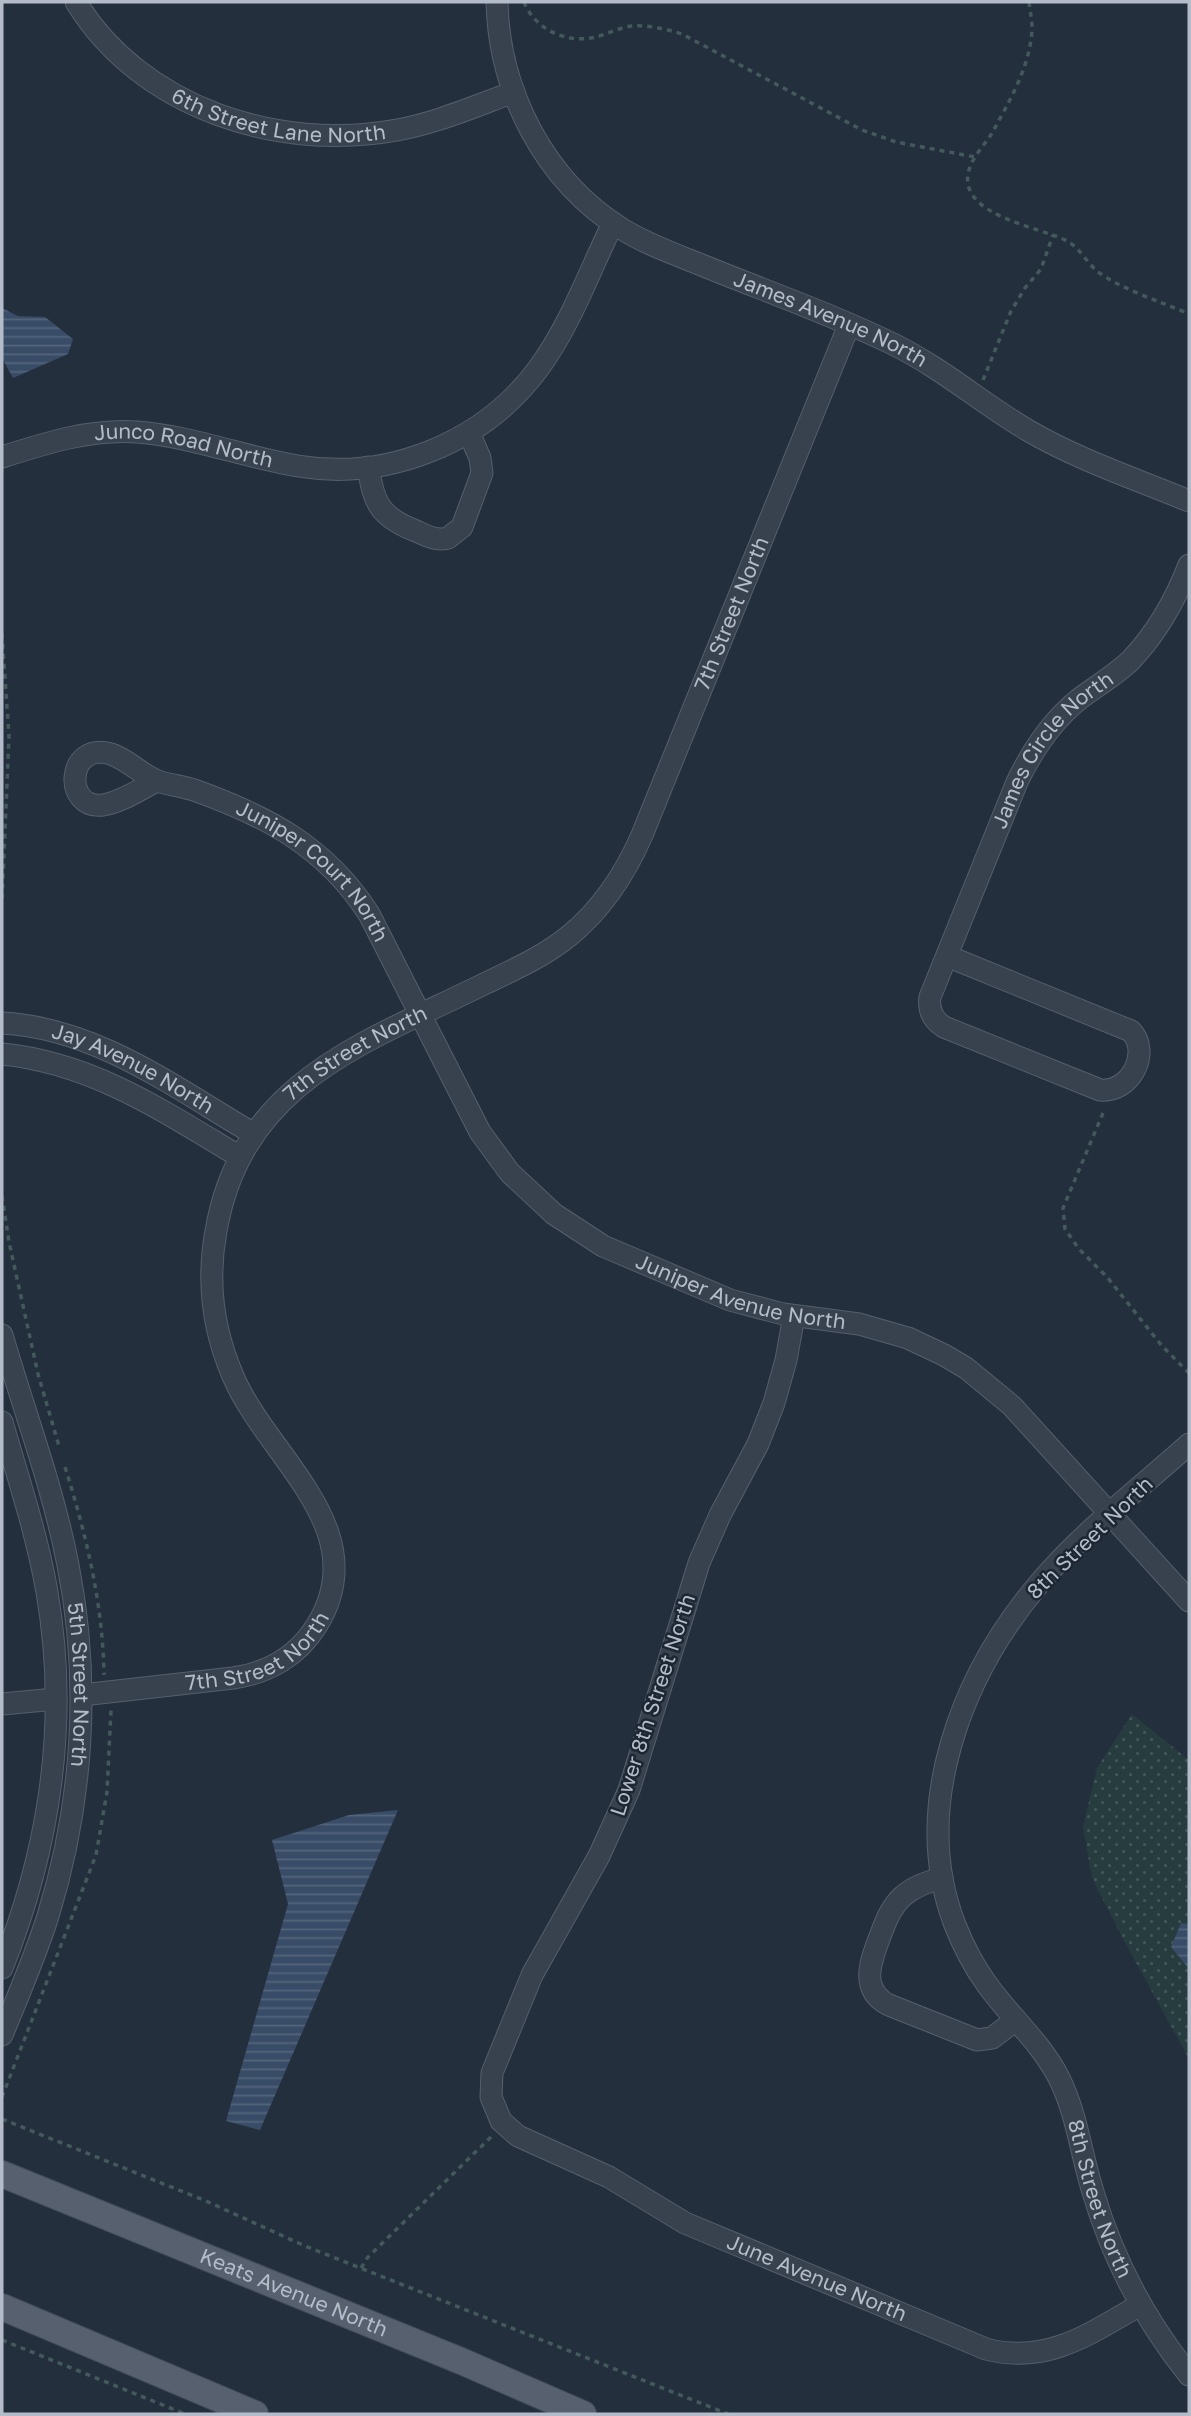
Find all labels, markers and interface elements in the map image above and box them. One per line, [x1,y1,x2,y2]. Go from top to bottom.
street label: 6th Street Lane North [167,82,387,148]
street label: James Avenue North [730,265,933,372]
street label: Junco Road North [93,418,276,473]
street label: 7th Street North [688,533,774,694]
street label: James Circle North [986,665,1118,832]
street label: Juniper Court North [232,794,395,946]
street label: 7th Street North [277,999,431,1106]
street label: Jay Avenue North [49,1017,219,1119]
street label: Juniper Avenue North [632,1247,848,1334]
street label: 8th Street North [1021,1471,1158,1604]
street label: Lower 8th Street North [604,1590,700,1819]
street label: 5th Street North [62,1601,95,1768]
street label: 7th Street North [184,1607,334,1695]
street label: 8th Street North [1063,2116,1139,2282]
street label: June Avenue North [723,2228,911,2326]
street label: Keats Avenue North [196,2242,392,2342]

